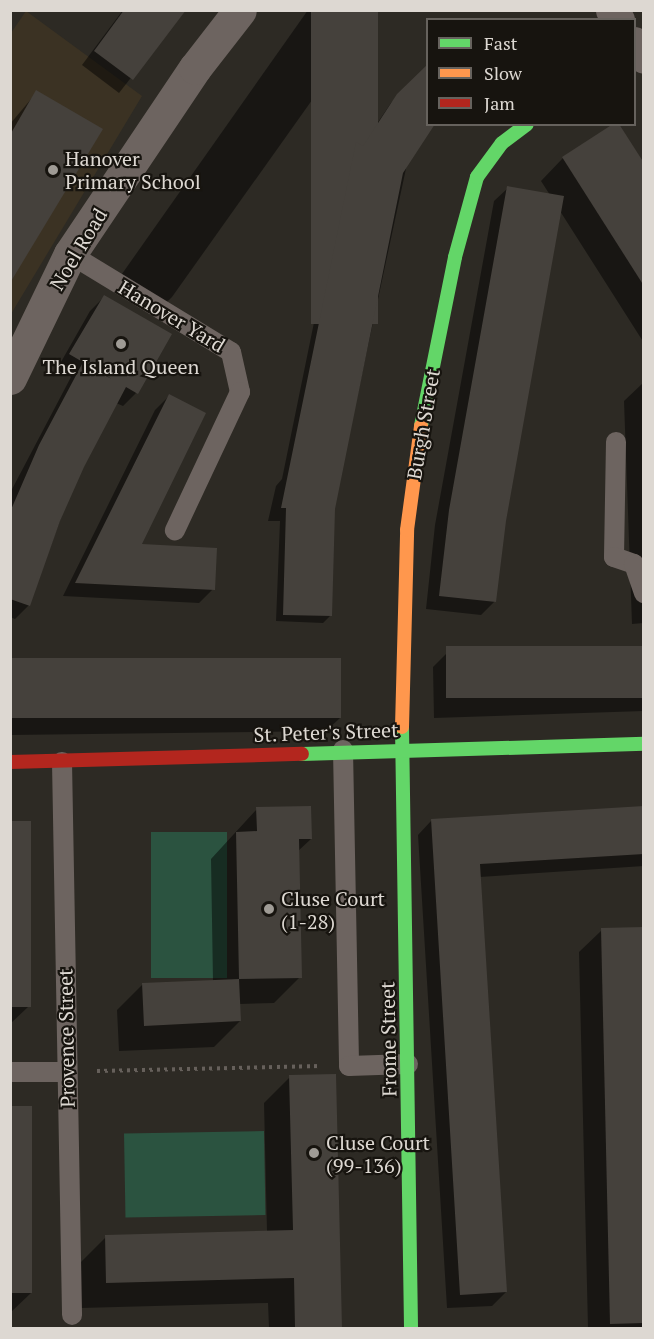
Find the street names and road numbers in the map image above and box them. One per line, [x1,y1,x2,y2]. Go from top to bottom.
street label: Noel Road [44,204,112,294]
street label: Hanover Yard [114,275,230,357]
street label: Burgh Street [401,367,445,481]
street label: St. Peter's Street [253,717,399,747]
street label: Provence Street [53,968,79,1108]
street label: Frome Street [375,981,401,1097]

